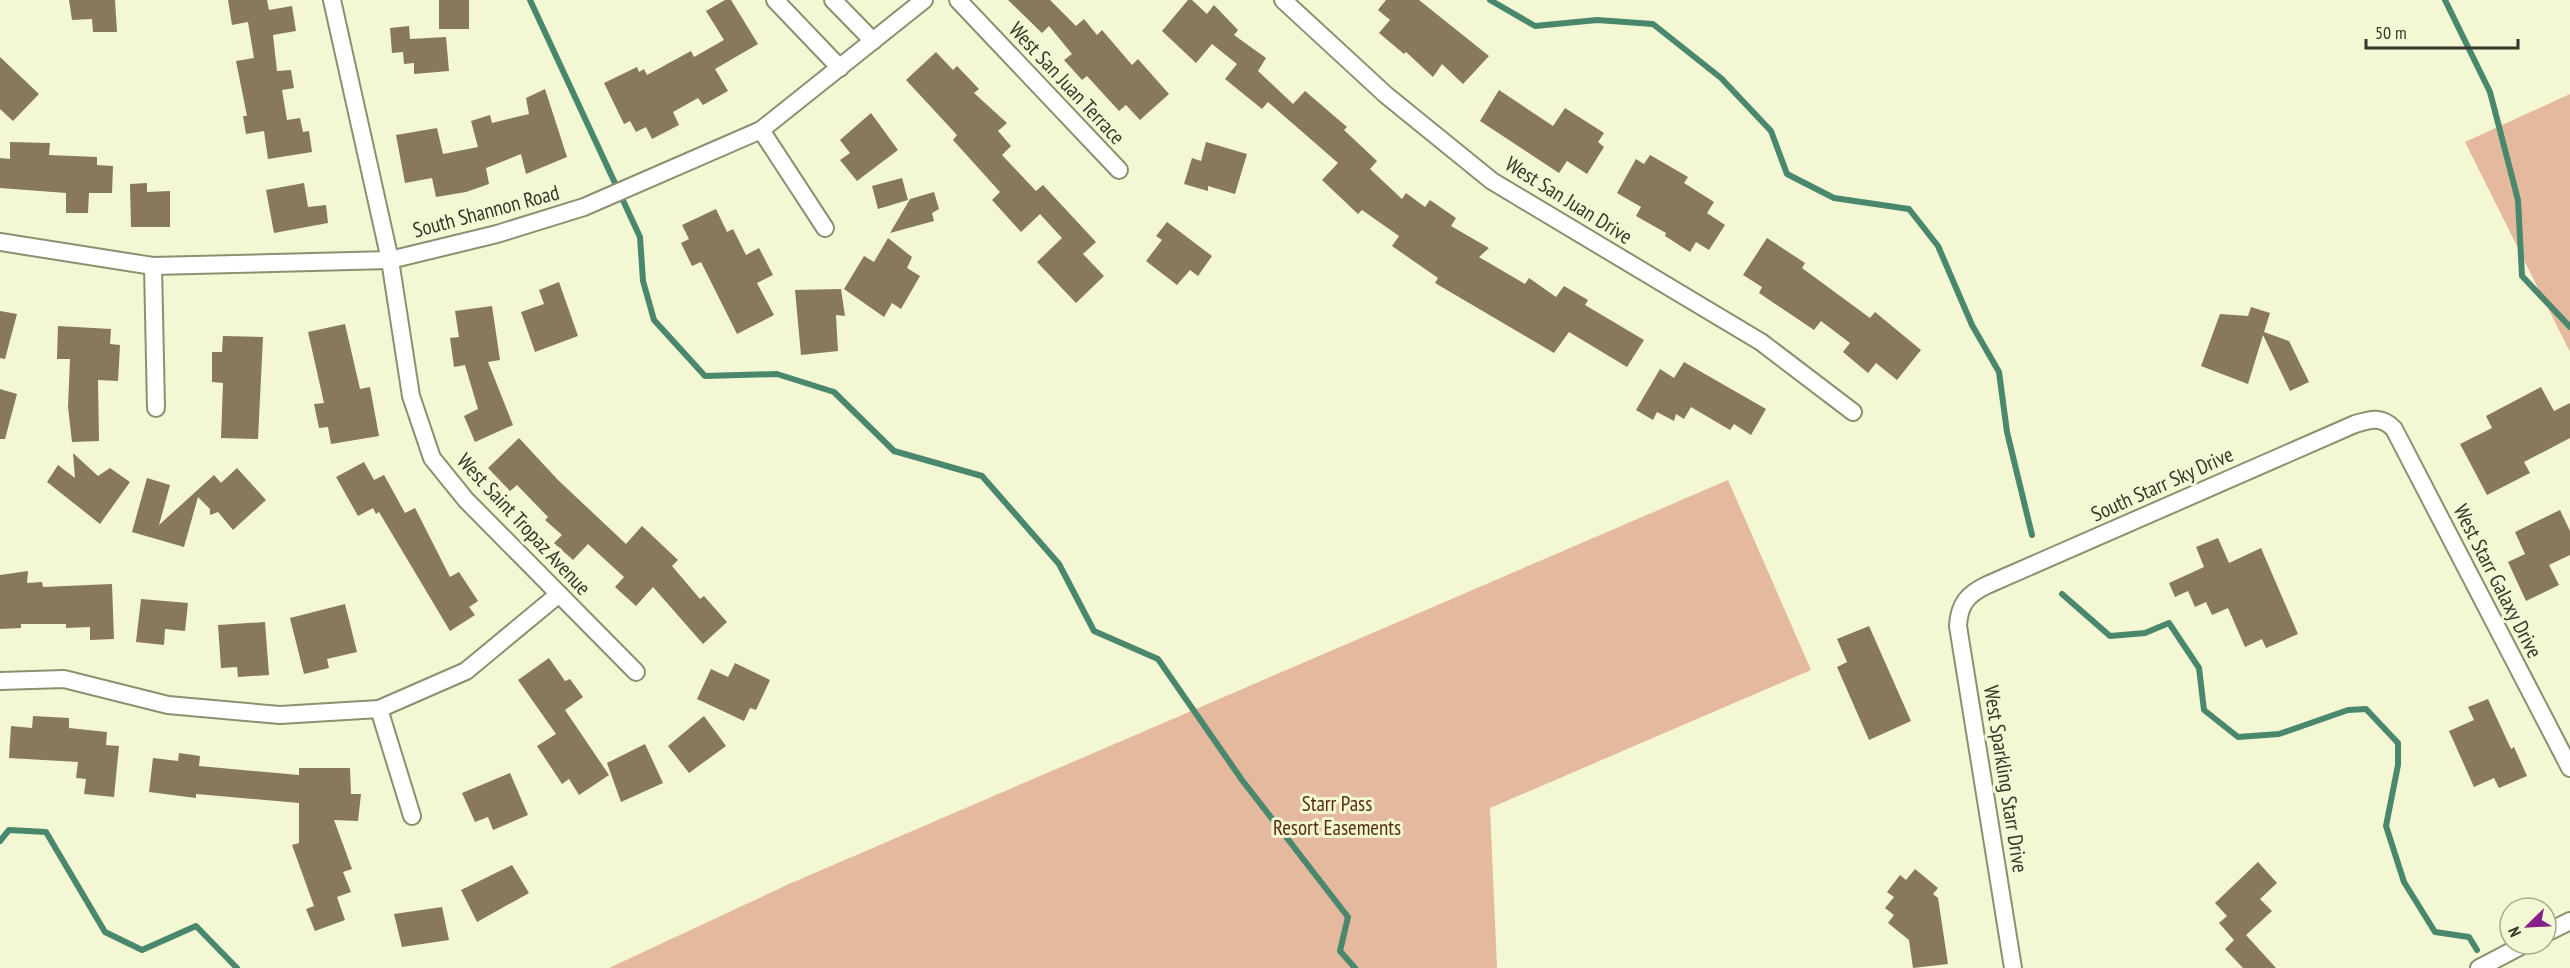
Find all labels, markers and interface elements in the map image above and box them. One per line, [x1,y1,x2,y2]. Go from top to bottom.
scale bar [2366,12,2518,50]
street label: West San Juan Terrace [1003,16,1131,150]
text: 50 m [2375,21,2407,44]
street label: West San Juan Drive [1500,150,1638,250]
street label: South Shannon Road [410,179,562,243]
street label: South Starr Sky Drive [2087,441,2237,527]
street label: West Saint Tropaz Avenue [451,447,597,601]
street label: West Starr Galaxy Drive [2448,500,2548,662]
street label: West Sparkling Starr Drive [1978,683,2034,875]
park label: Starr Pass Resort Easements [1273,790,1401,841]
north arrow [2498,896,2558,956]
text: N [2503,924,2525,940]

